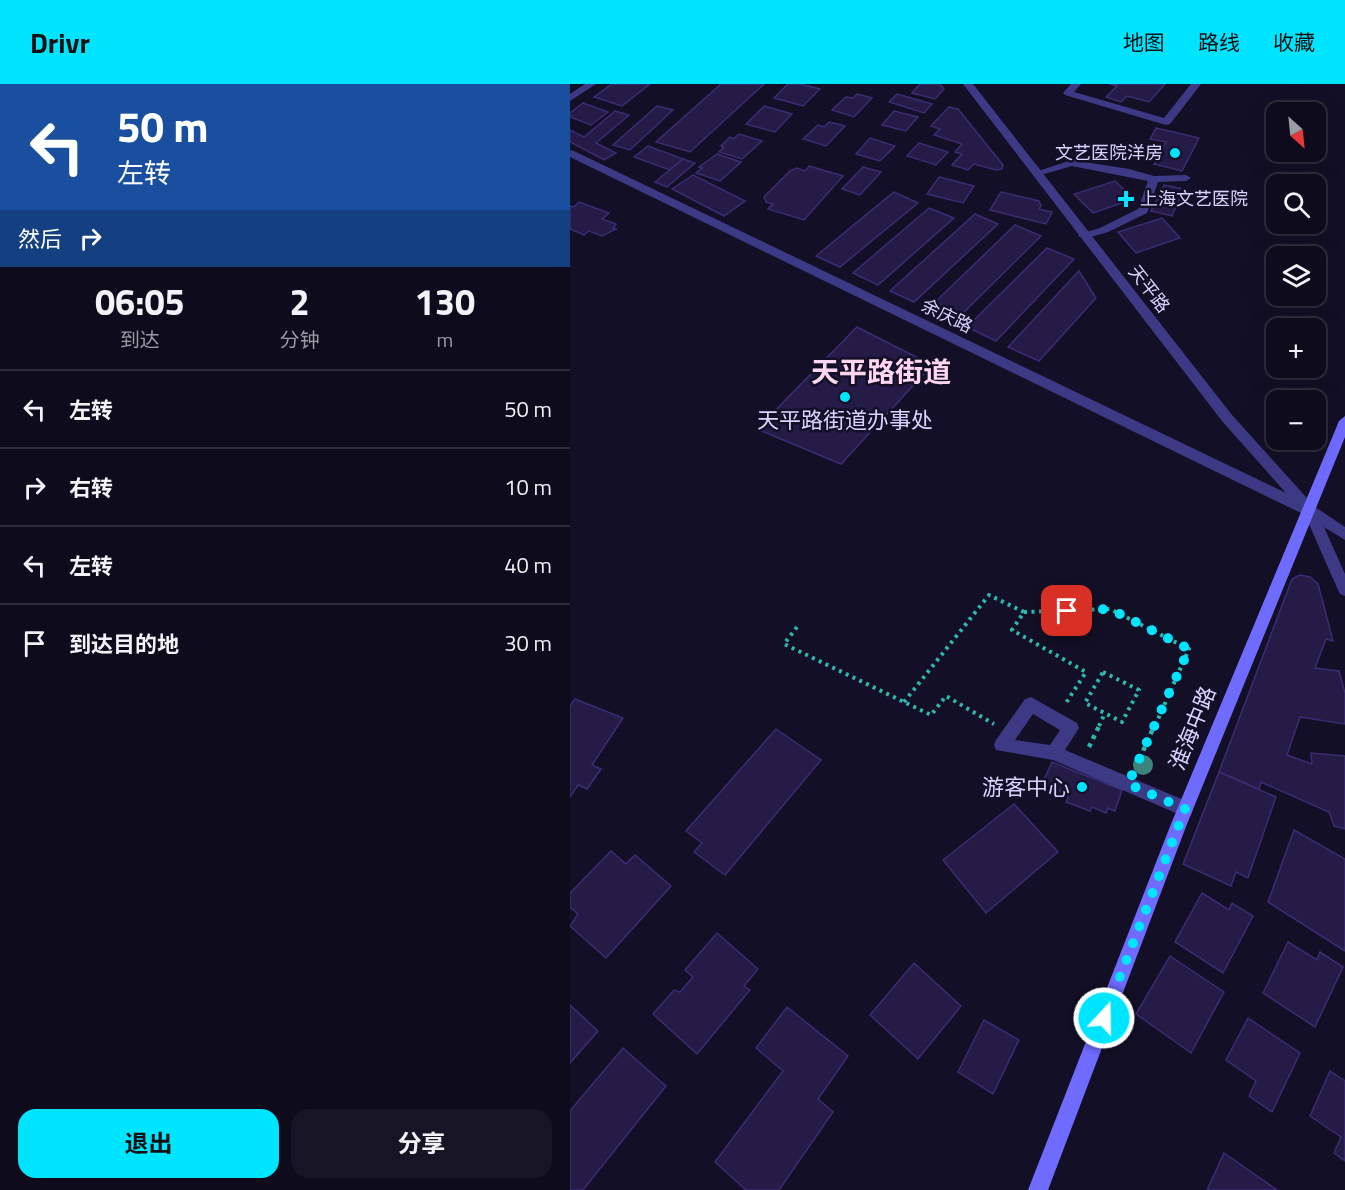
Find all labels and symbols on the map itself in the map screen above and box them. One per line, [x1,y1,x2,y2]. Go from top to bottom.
north arrow [1266,102,1326,162]
place label: 文艺医院洋房 [1055,139,1163,166]
marker: 文艺医院洋房 [1168,146,1182,160]
place label: 上海文艺医院 [1140,185,1248,212]
marker: 上海文艺医院 [1117,190,1135,208]
street label: 天平路 [1122,259,1177,318]
street label: 余庆路 [917,292,977,340]
district label: 天平路街道 [811,350,951,393]
marker: 天平路街道办事处 [838,390,852,404]
place label: 天平路街道办事处 [757,403,933,437]
pin [1041,585,1092,636]
street label: 淮海中路 [1160,681,1224,775]
place label: 游客中心 [982,770,1070,804]
marker: 游客中心 [1075,780,1089,794]
position arrow [1072,986,1136,1050]

